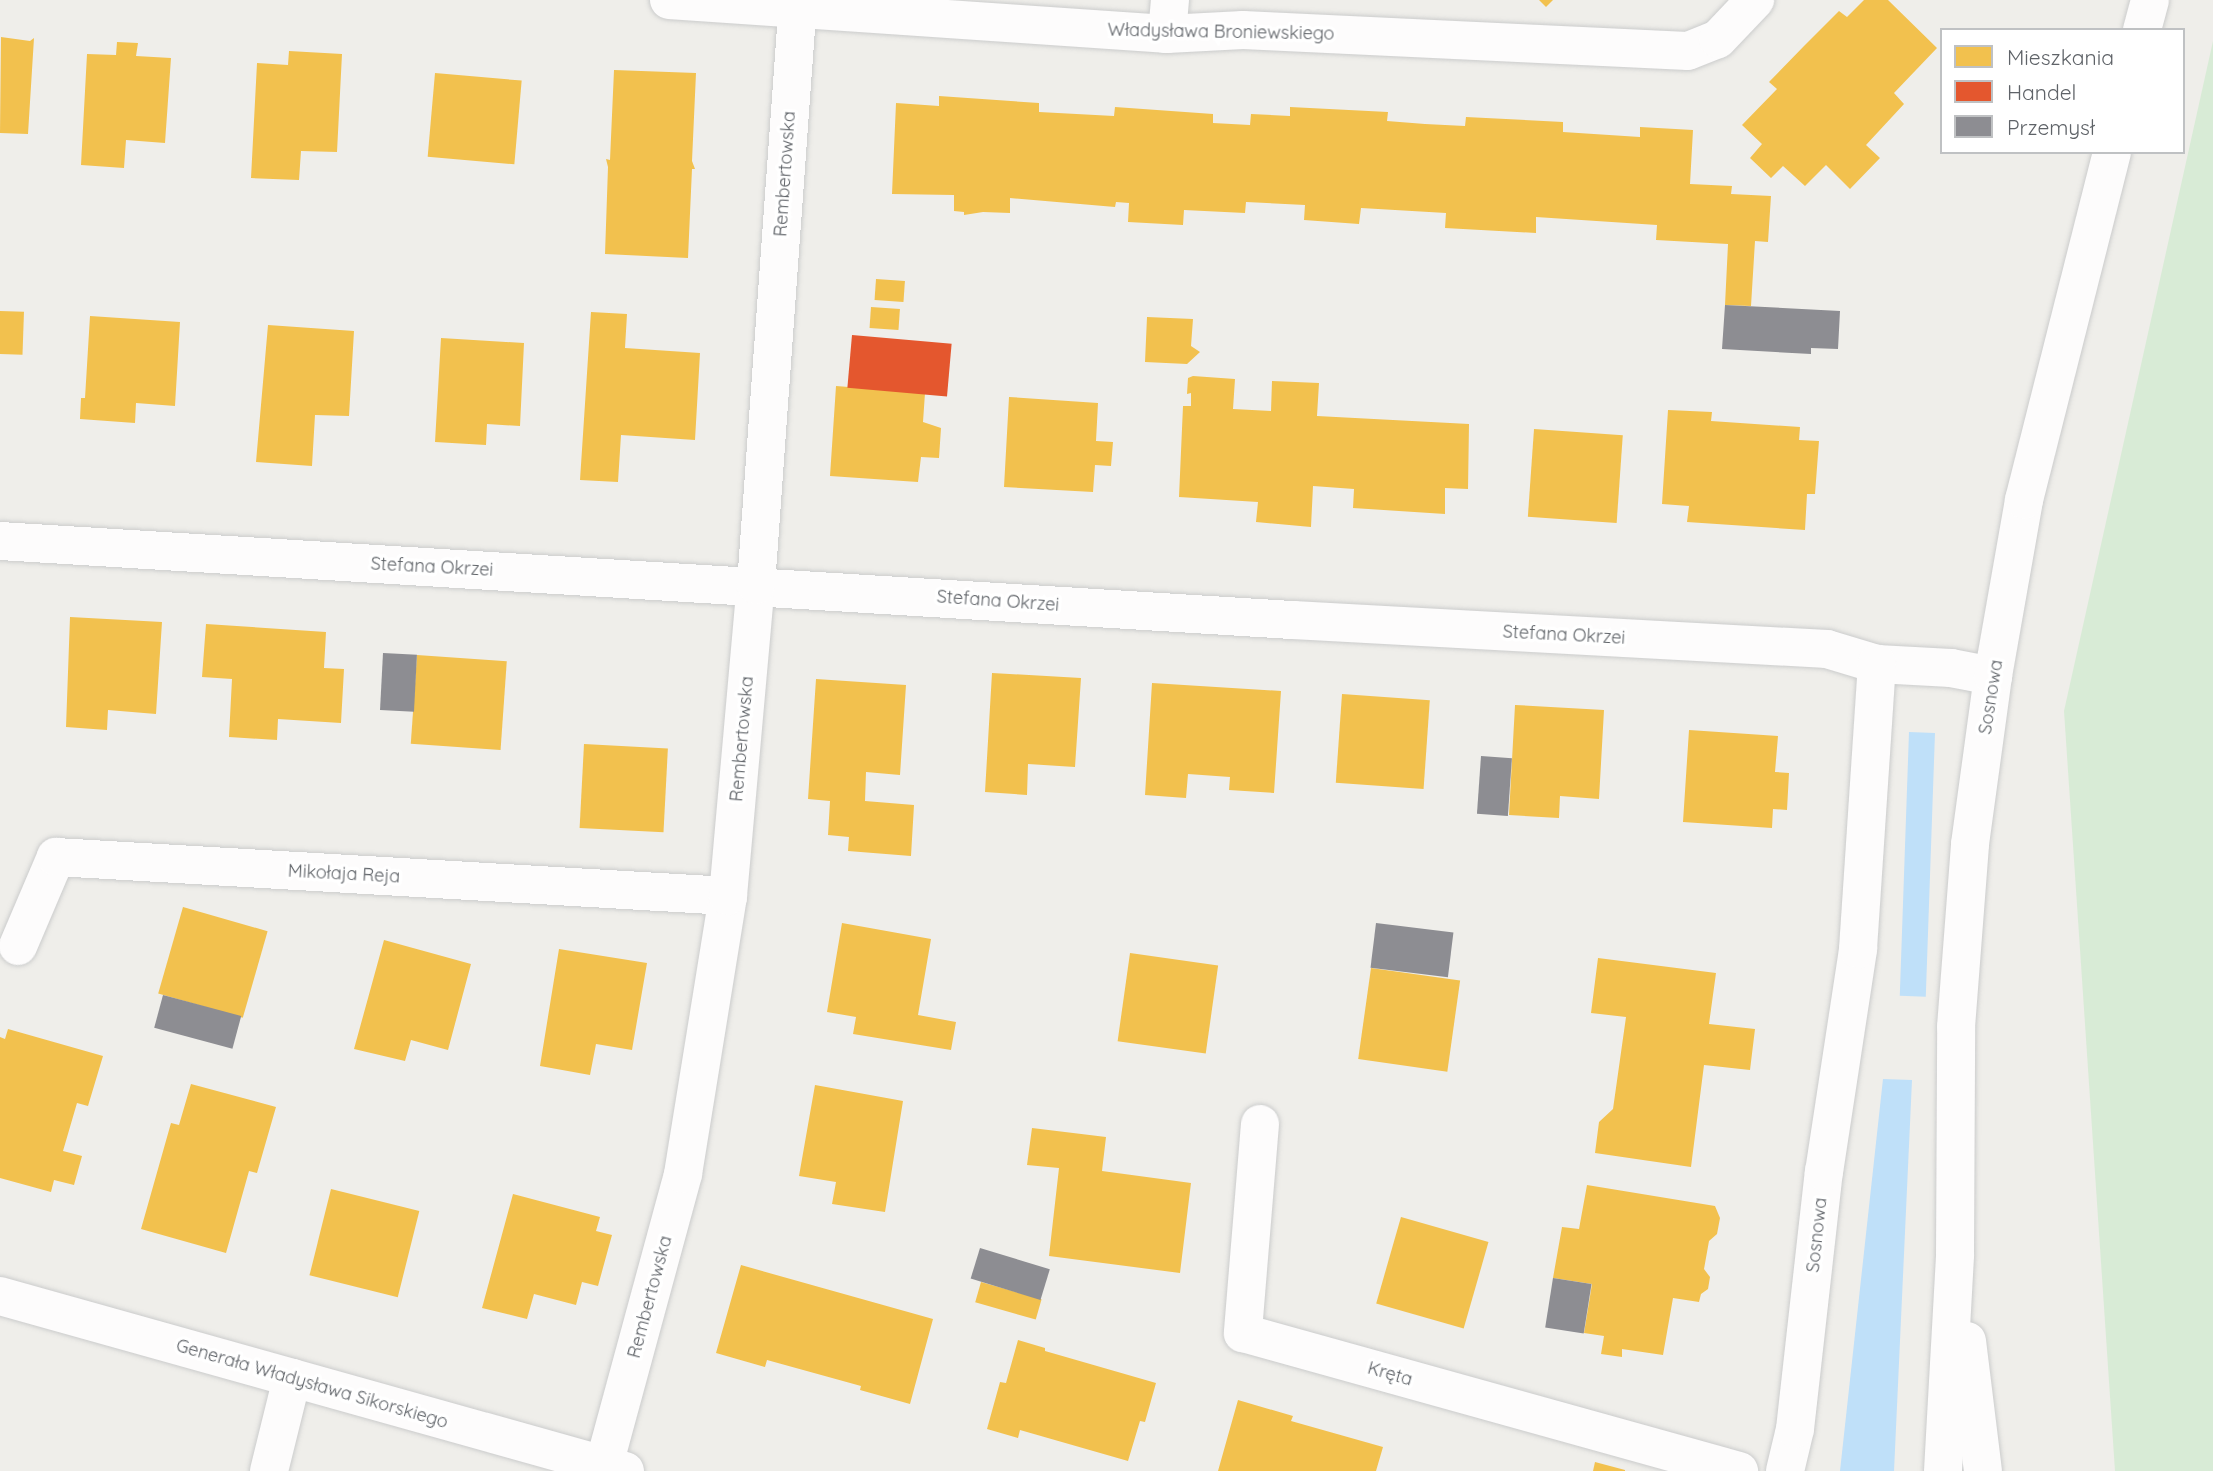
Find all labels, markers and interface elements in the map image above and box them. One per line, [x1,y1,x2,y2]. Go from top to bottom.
street label: Władysława Broniewskiego [1107,19,1335,45]
legend [1940,28,2185,154]
text: Mieszkania [2007,44,2114,70]
text: Handel [2007,79,2076,105]
street label: Rembertowska [770,110,800,238]
text: Przemysł [2007,114,2095,140]
street label: Stefana Okrzei [370,553,494,581]
street label: Stefana Okrzei [936,586,1060,616]
street label: Stefana Okrzei [1502,621,1626,649]
street label: Sosnowa [1974,658,2008,736]
street label: Rembertowska [726,675,758,803]
street label: Mikołaja Reja [287,860,401,888]
street label: Sosnowa [1802,1196,1832,1274]
street label: Rembertowska [623,1233,677,1361]
street label: Generała Władysława Sikorskiego [174,1335,450,1433]
street label: Kręta [1365,1357,1415,1391]

